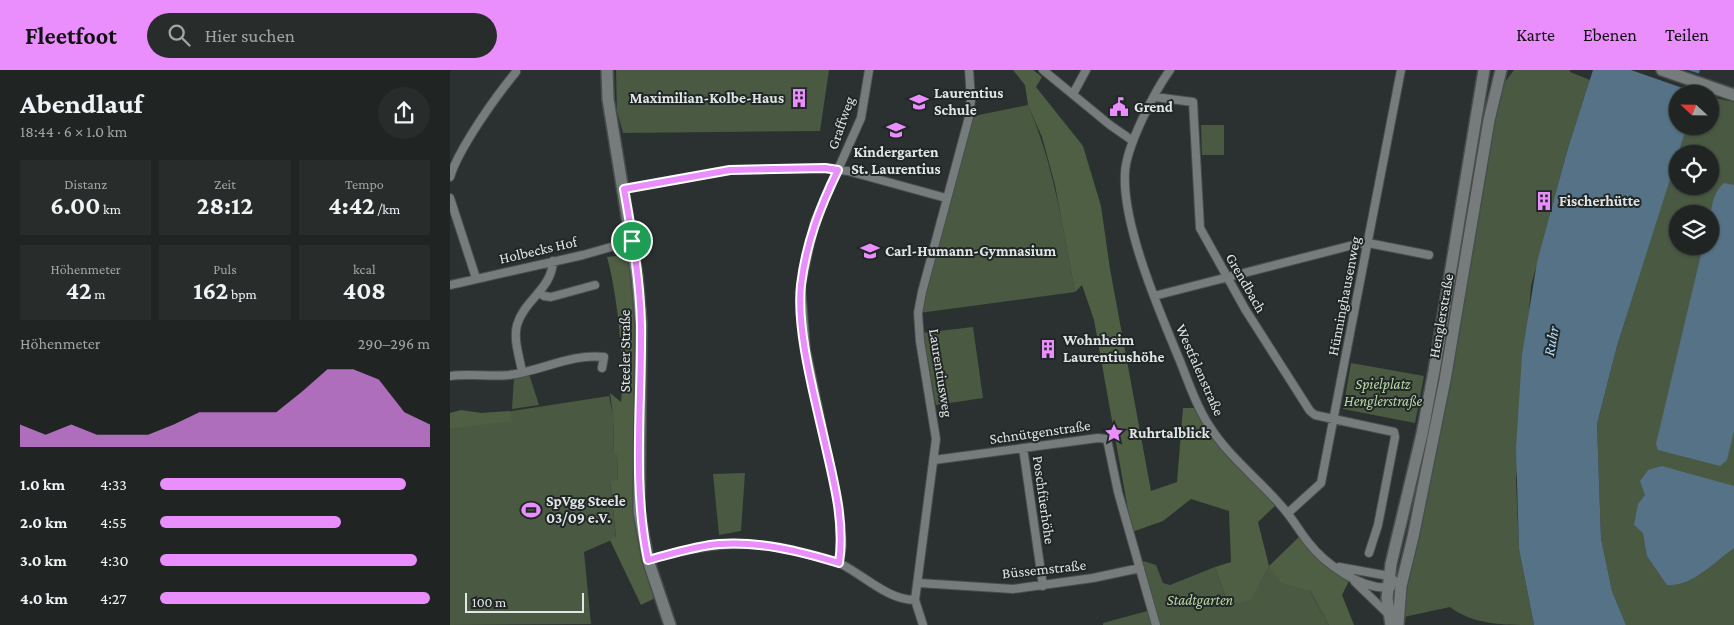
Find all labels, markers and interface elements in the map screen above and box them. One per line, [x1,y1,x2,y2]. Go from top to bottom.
search box [147,13,497,58]
icon: search [165,21,193,49]
text: Fleetfoot [25,22,117,49]
text: Hier suchen [205,25,295,46]
text: Karte [1516,25,1555,45]
text: Ebenen [1583,25,1637,45]
text: Teilen [1665,25,1709,45]
place label: Laurentius Schule [934,85,1003,118]
north arrow [1669,85,1719,135]
map controls [1669,85,1719,255]
button: share [378,87,430,139]
building icon: Maximilian-Kolbe-Haus [788,87,810,109]
text: Abendlauf [20,88,143,119]
place label: Maximilian-Kolbe-Haus [630,90,784,106]
school or university icon: Laurentius Schule [908,91,930,113]
street label: Graffweg [825,94,858,152]
public building icon: Grend [1108,96,1130,118]
place label: Grend [1134,99,1174,115]
school or university icon: Kindergarten St. Laurentius [885,119,907,141]
text: 18:44 · 6 × 1.0 km [20,123,127,140]
place label: Kindergarten St. Laurentius [851,144,941,177]
button: locate [1669,145,1719,195]
text: Distanz [64,176,107,192]
text: Zeit [214,176,236,192]
text: Tempo [345,176,384,192]
building icon: Fischerhütte [1533,190,1555,212]
text: 6.00 [50,192,100,219]
text: 28:12 [197,192,253,219]
text: 4:42 [328,192,375,219]
place label: Fischerhütte [1559,193,1640,209]
text: km [100,201,121,217]
text: /km [375,201,400,217]
button: layers [1669,205,1719,255]
pin [611,220,653,262]
icon: arrive [618,227,646,255]
street label: Holbecks Hof [498,233,580,267]
street label: Hünninghausenweg [1325,235,1364,357]
school or university icon: Carl-Humann-Gymnasium [859,240,881,262]
place label: Carl-Humann-Gymnasium [885,243,1057,259]
street label: Grendbach [1223,250,1269,316]
text: Höhenmeter [50,261,121,277]
text: Puls [213,261,237,277]
text: kcal [353,261,376,277]
street label: Henglerstraße [1426,272,1457,360]
text: 42 [66,277,92,304]
text: 162 [193,277,228,304]
text: 408 [343,277,386,304]
text: m [92,286,106,302]
text: bpm [228,286,257,302]
street label: Steeler Straße [617,309,633,392]
street label: Westfalenstraße [1173,322,1227,419]
water label: Ruhr [1540,324,1562,357]
street label: Laurentiusweg [925,328,956,419]
place label: Wohnheim Laurentiushöhe [1062,332,1165,365]
text: Höhenmeter [20,335,100,352]
text: 290–296 m [358,335,430,352]
building icon: Wohnheim Laurentiushöhe [1037,338,1059,360]
park label: Spielplatz Henglerstraße [1344,376,1422,410]
street label: Schnütgenstraße [989,417,1092,448]
place icon: Ruhrtalblick [1103,422,1125,444]
place label: Ruhrtalblick [1129,425,1211,441]
street label: Poschfüerhöhe [1030,455,1058,546]
text: 1.0 km [20,476,65,493]
text: 4:33 [100,476,127,493]
place label: SpVgg Steele 03/09 e.V. [546,493,626,526]
sports icon: SpVgg Steele 03/09 e.V. [520,499,542,521]
text: 2.0 km [20,514,67,531]
text: 4:55 [100,514,127,531]
text: 3.0 km [20,552,67,569]
text: 4:30 [100,552,128,569]
street label: Büssemstraße [1001,557,1087,581]
text: 4.0 km [20,590,68,607]
text: 4:27 [100,590,127,607]
scale bar [465,590,584,613]
park label: Stadtgarten [1167,592,1234,609]
text: 100 m [472,594,506,610]

